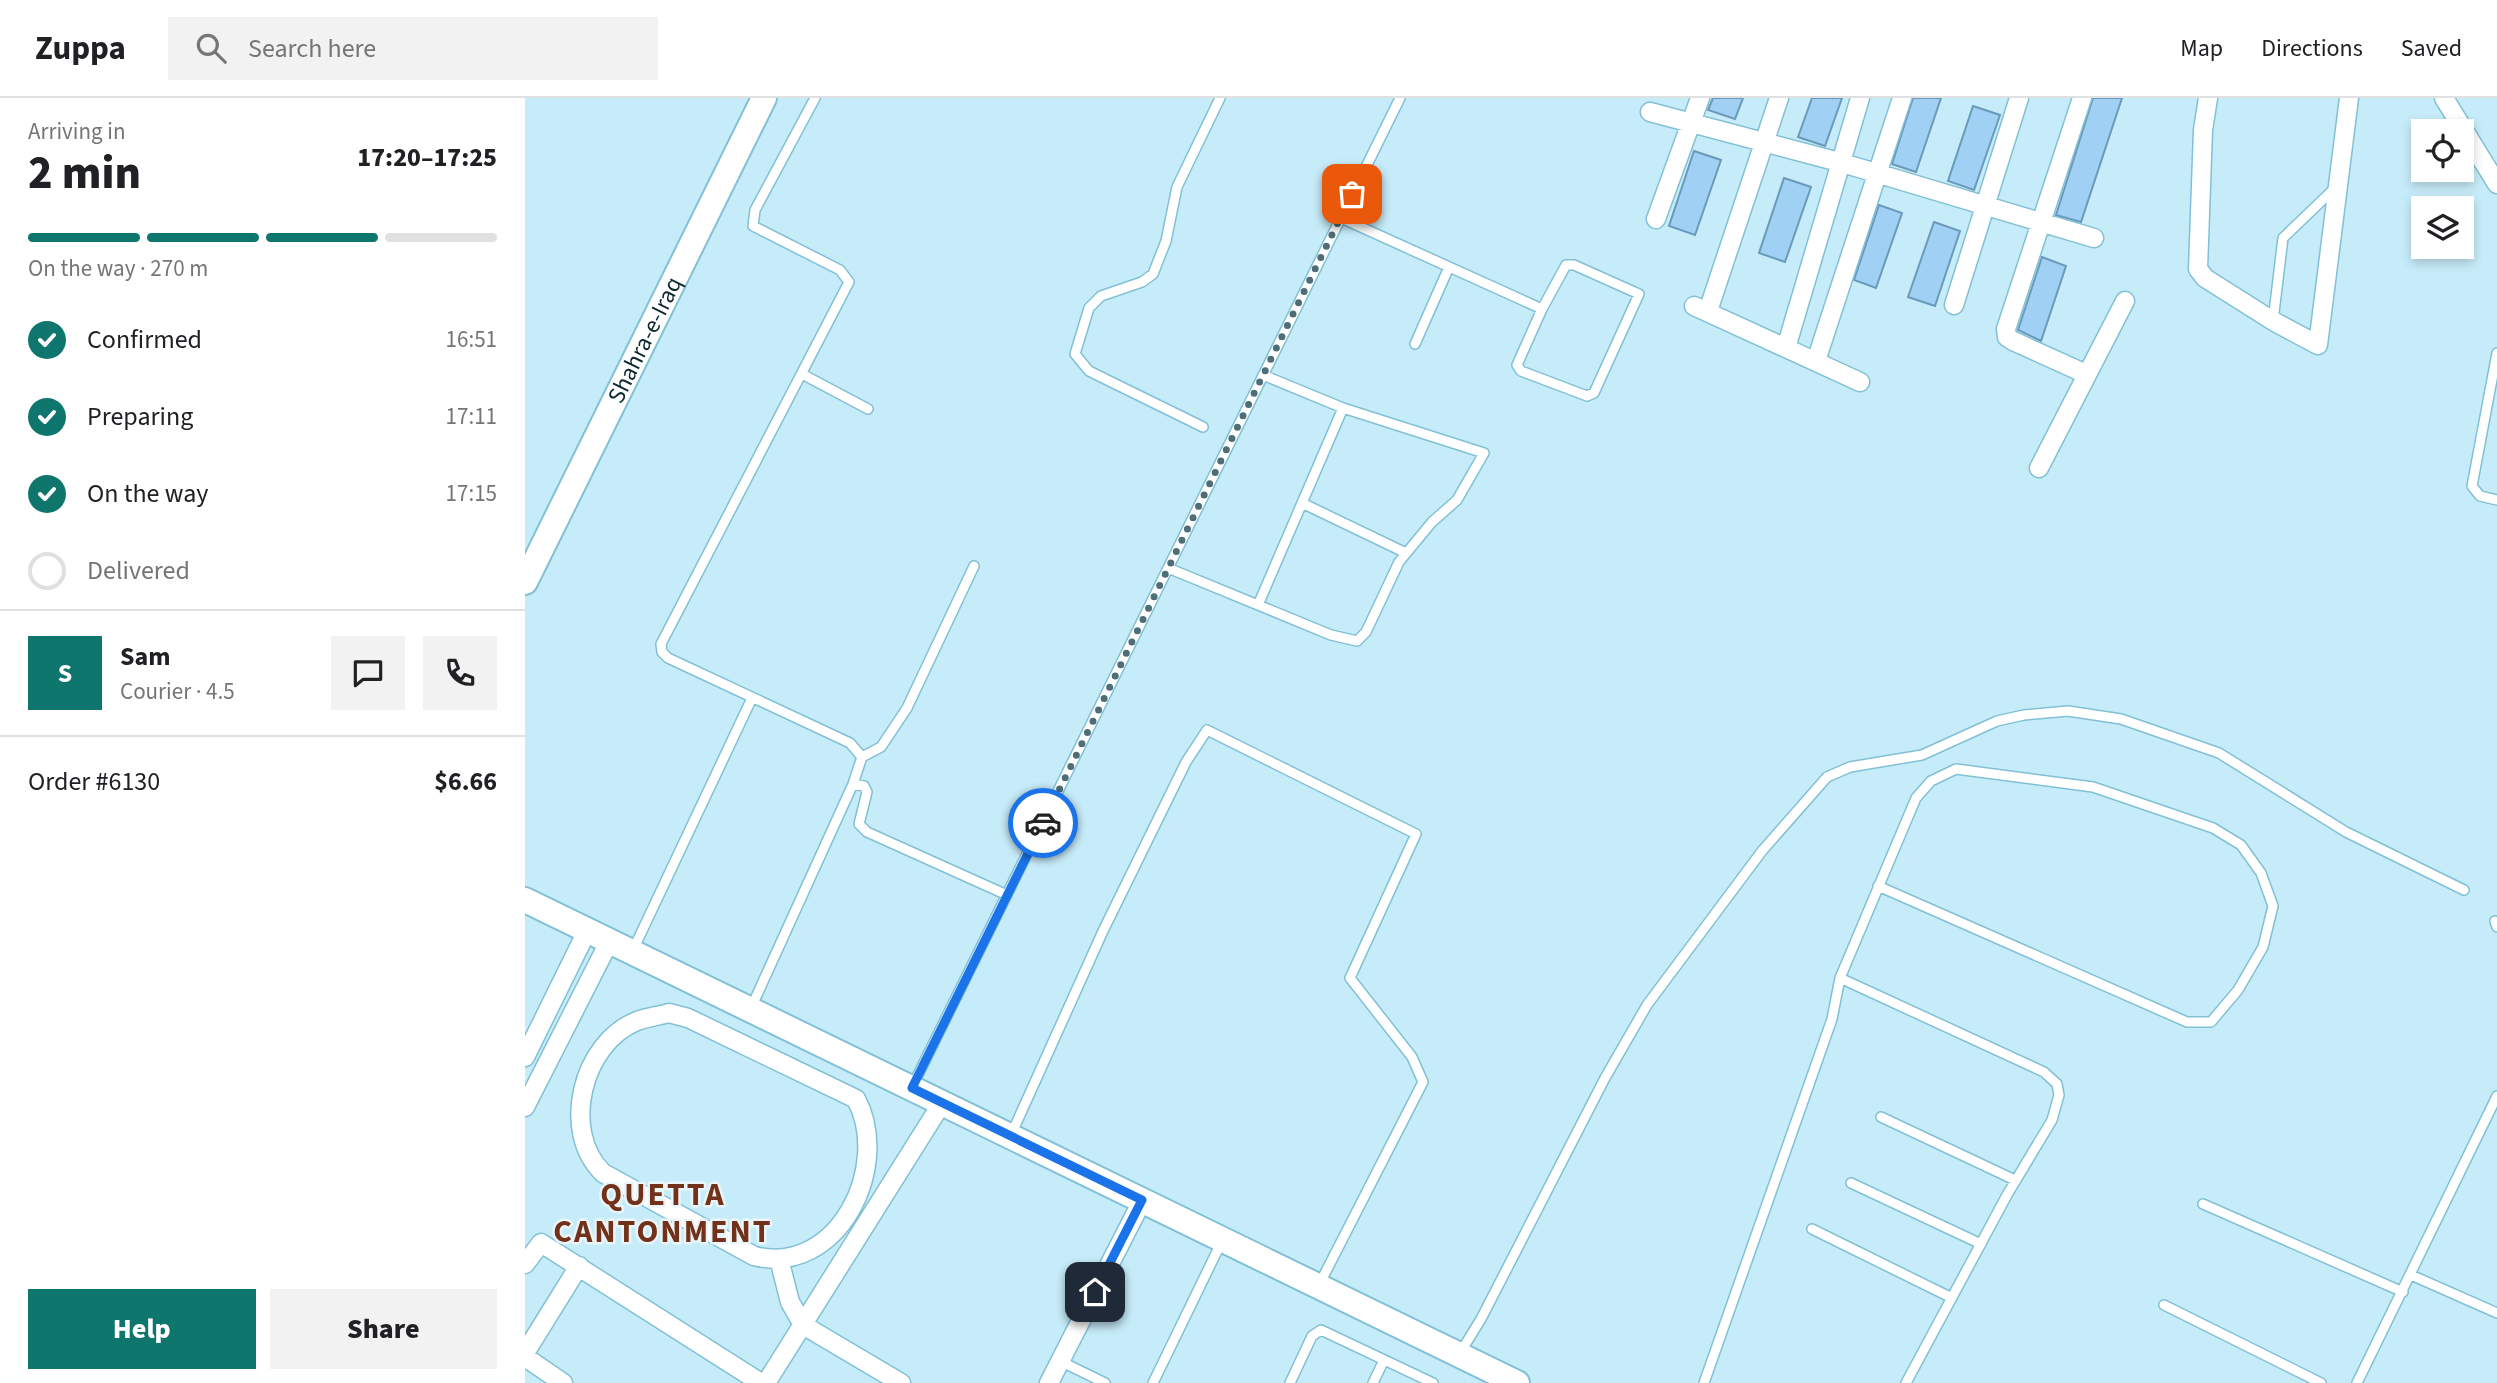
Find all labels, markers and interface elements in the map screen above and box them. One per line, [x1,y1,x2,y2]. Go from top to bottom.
search box [168,17,658,80]
text: Zuppa [35,25,126,72]
icon: search [192,29,230,67]
text: Search here [248,30,376,67]
text: Map [2180,31,2223,66]
text: Directions [2261,31,2363,66]
text: Saved [2401,31,2462,66]
text: Arriving in [28,115,126,148]
map controls [2411,119,2474,259]
button: locate [2411,119,2474,182]
text: 17:20–17:25 [357,139,497,176]
text: 2 min [28,141,141,206]
pin [1322,164,1382,224]
icon: bag [1333,175,1371,213]
button: layers [2411,196,2474,259]
text: On the way · 270 m [28,252,208,285]
street label: Shahra-e-Iraq [598,270,691,409]
icon: check [28,321,66,359]
text: Confirmed [87,321,202,358]
text: 16:51 [446,323,497,356]
icon: check [28,398,66,436]
text: Preparing [87,398,193,435]
text: 17:11 [446,400,497,433]
icon: check [28,475,66,513]
text: On the way [87,475,208,512]
text: 17:15 [446,477,497,510]
text: Delivered [87,552,190,589]
button: chat [331,636,405,710]
button: phone [423,636,497,710]
text: Sam [120,638,170,675]
text: S [58,655,72,692]
text: Courier · 4.5 [120,675,235,708]
text: Order #6130 [28,763,160,800]
text: $6.66 [434,763,497,800]
courier [1008,788,1078,858]
icon: car [1024,804,1062,842]
district label: QUETTA CANTONMENT [553,1172,773,1255]
pin [1065,1262,1125,1322]
icon: home [1076,1273,1114,1311]
button: Help [28,1289,256,1369]
button: Share [270,1289,497,1369]

